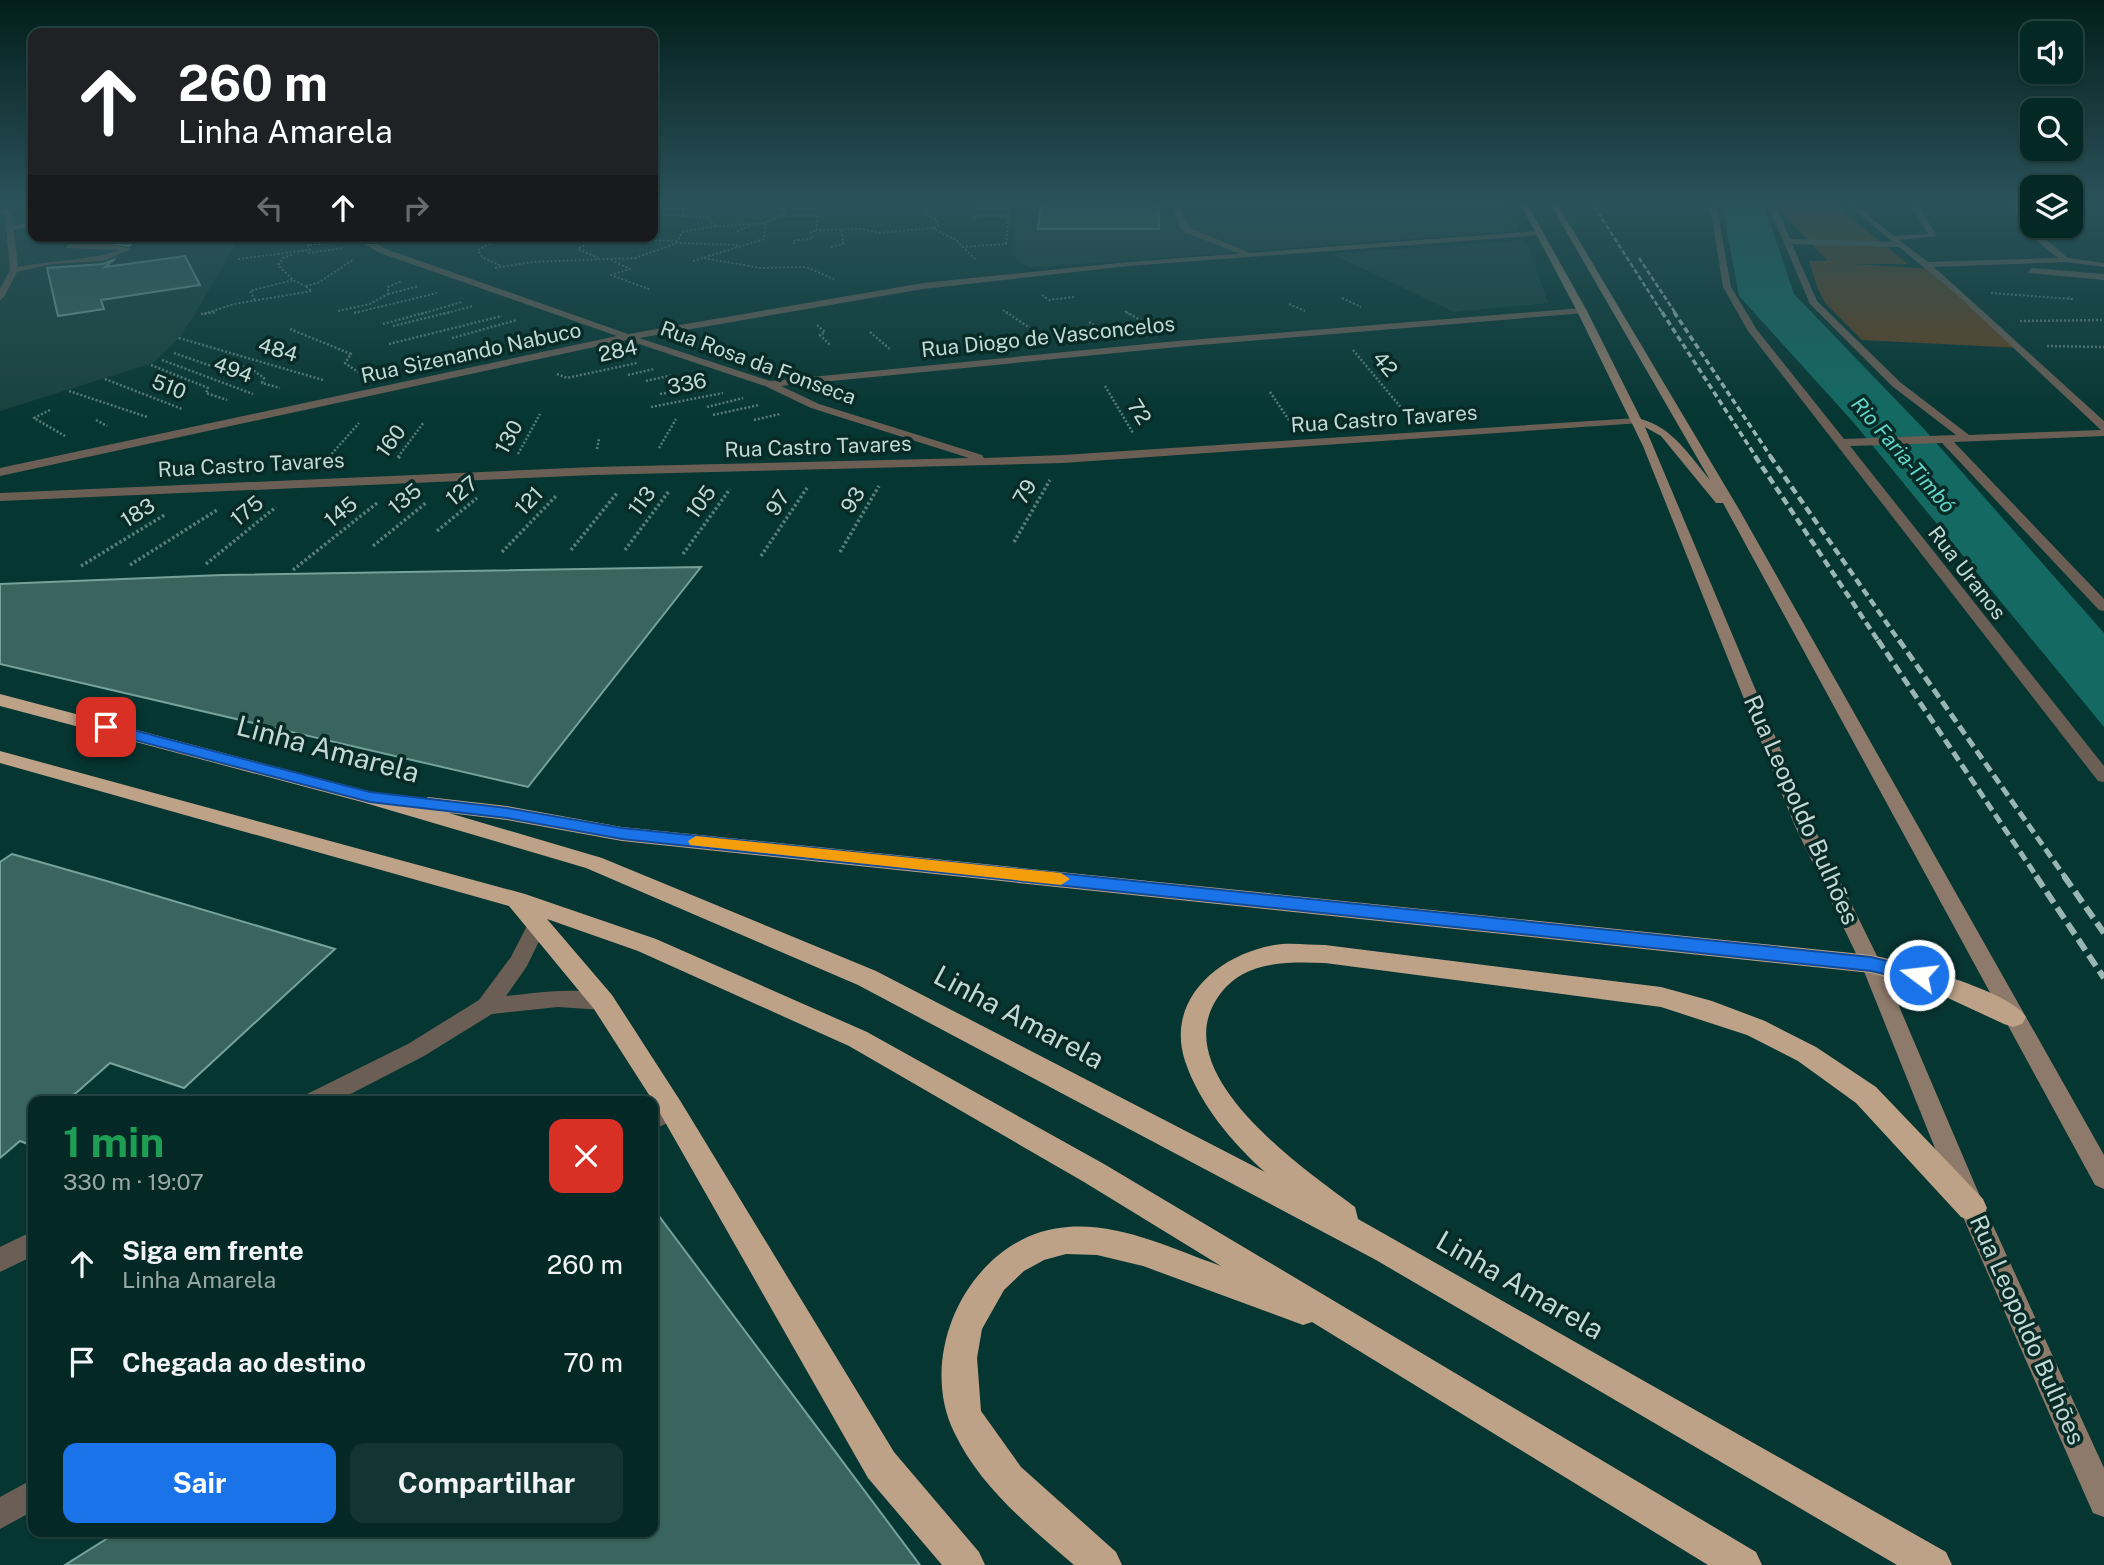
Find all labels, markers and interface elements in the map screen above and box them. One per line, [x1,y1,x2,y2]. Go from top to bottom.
map controls [2020,21,2083,238]
button: sound [2020,21,2083,84]
text: 260 m [178,54,328,112]
icon: ahead [63,56,154,147]
button: search [2020,98,2083,161]
text: Linha Amarela [178,113,393,150]
button: layers [2020,175,2083,238]
icon: left [251,189,289,227]
icon: ahead [324,189,362,227]
icon: right [397,189,435,227]
street label: Rua Diogo de Vasconcelos [920,311,1176,362]
street label: Rua Rosa da Fonseca [657,315,859,410]
street label: Rua Sizenando Nabuco [358,317,583,388]
street label: 484 [255,332,301,367]
street label: 284 [596,334,640,367]
street label: 42 [1368,346,1403,382]
street label: 494 [210,351,256,388]
street label: 336 [665,367,709,400]
street label: 510 [148,369,190,404]
water label: Rio Faria-Timbó [1846,392,1961,518]
street label: 72 [1122,394,1157,429]
street label: Rua Castro Tavares [1290,400,1478,437]
street label: 130 [489,416,528,458]
street label: 160 [370,419,411,462]
street label: Rua Castro Tavares [724,431,912,462]
street label: Rua Castro Tavares [157,447,345,482]
street label: 127 [441,470,483,511]
street label: 79 [1007,475,1042,509]
street label: 135 [383,478,426,520]
street label: 105 [680,480,721,523]
street label: 121 [509,481,548,520]
street label: 113 [622,481,661,520]
street label: 93 [835,482,870,517]
street label: 97 [760,485,795,520]
street label: 175 [225,490,268,531]
street label: 145 [319,491,362,532]
street label: 183 [116,493,159,533]
street label: Rua Uranos [1923,521,2012,624]
street label: Rua Leopoldo Bulhões [1739,691,1865,929]
pin [76,697,136,757]
icon: arrive [87,708,125,746]
street label: Linha Amarela [233,708,423,789]
position arrow [1882,938,1956,1012]
street label: Linha Amarela [929,958,1110,1075]
text: 1 min [63,1117,164,1166]
button: close [549,1119,623,1193]
text: 330 m · 19:07 [63,1168,204,1195]
street label: Rua Leopoldo Bulhões [1965,1211,2091,1449]
street label: Linha Amarela [1431,1223,1610,1346]
text: Siga em frente [122,1235,304,1266]
icon: ahead [63,1245,101,1283]
text: 260 m [547,1249,623,1280]
text: Linha Amarela [122,1266,276,1293]
icon: arrive [63,1343,101,1381]
text: Chegada ao destino [122,1347,366,1378]
text: 70 m [563,1347,623,1378]
button: Sair [63,1443,336,1523]
button: Compartilhar [350,1443,623,1523]

